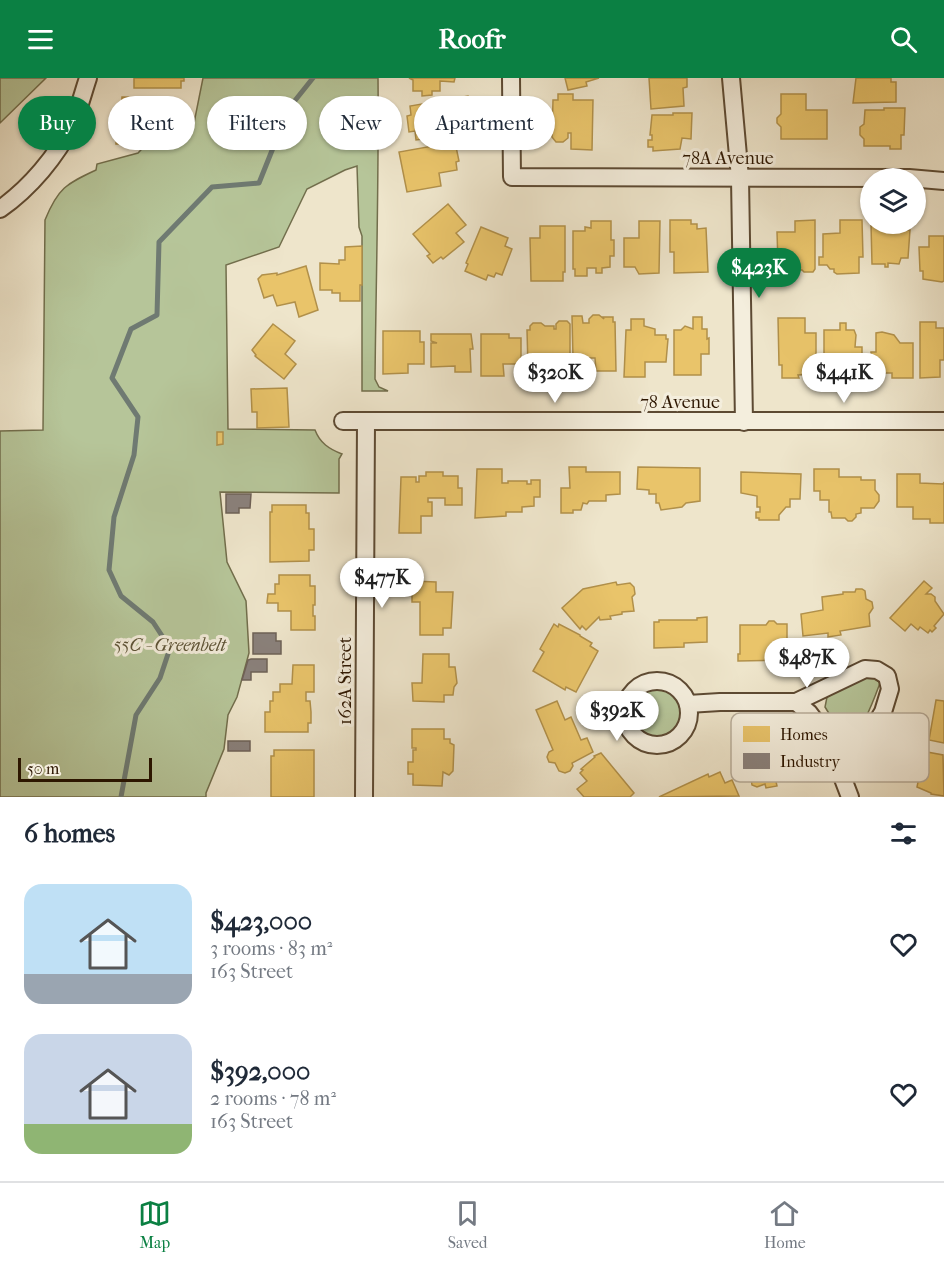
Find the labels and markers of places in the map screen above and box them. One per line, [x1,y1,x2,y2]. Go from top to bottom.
pin: $423K [717,248,801,299]
pin: $320K [513,353,597,404]
pin: $441K [802,353,886,404]
pin: $477K [340,558,424,609]
pin: $487K [765,638,849,689]
pin: $392K [575,691,659,742]

